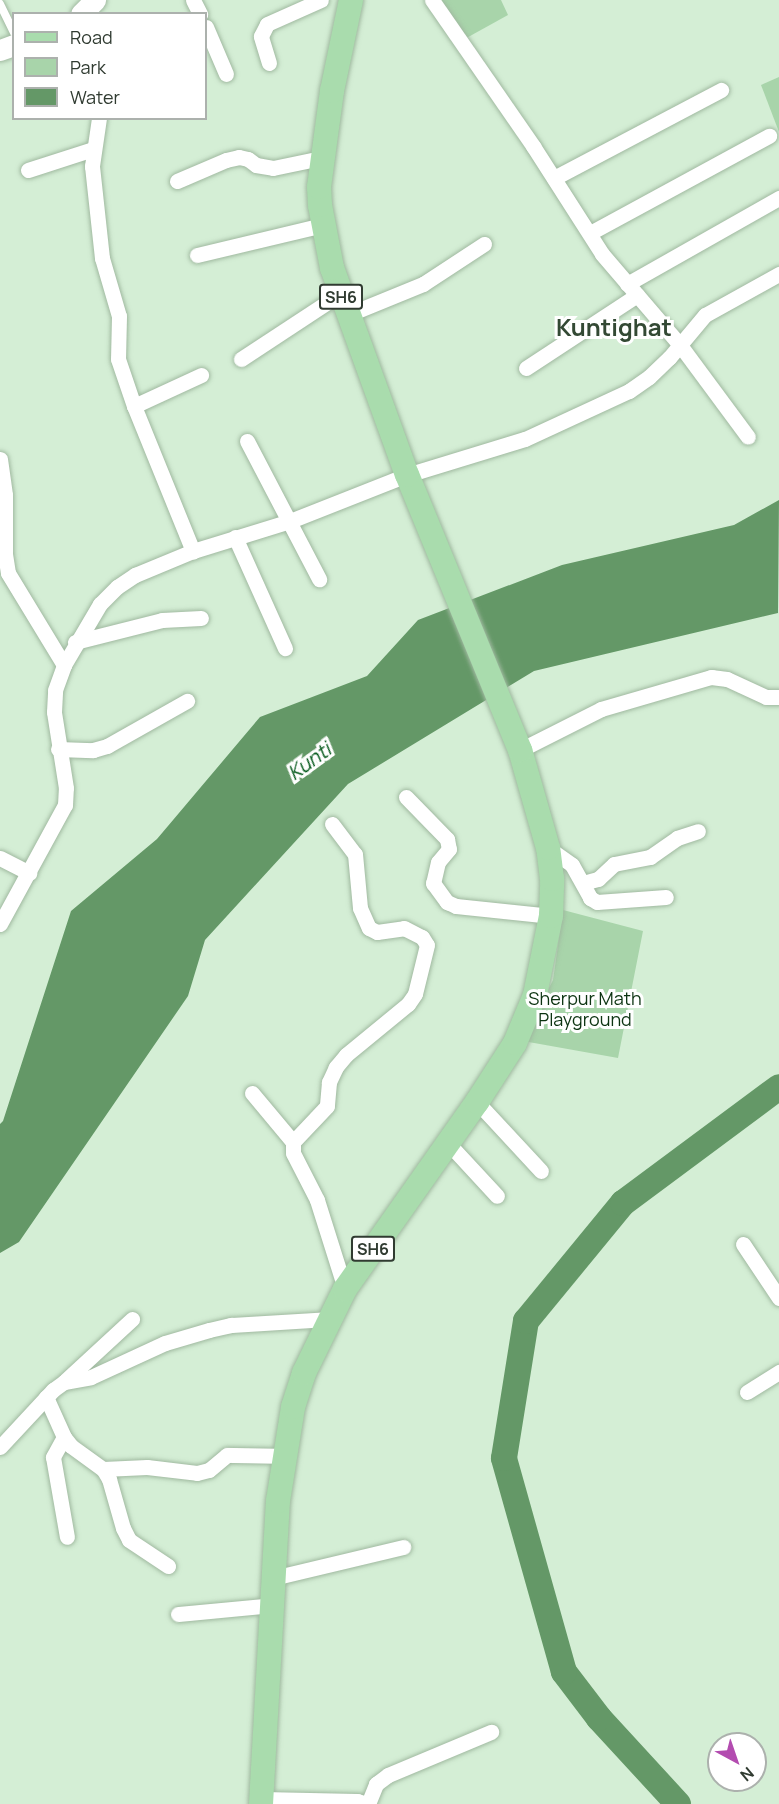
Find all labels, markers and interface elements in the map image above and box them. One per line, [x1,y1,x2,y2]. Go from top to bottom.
legend [12,12,207,120]
text: Road [70,25,113,49]
text: Park [70,55,106,79]
text: Water [70,85,120,109]
road number: SH6 [318,284,364,310]
district label: Kuntighat [556,313,672,341]
water label: Kunti [283,737,335,785]
park label: Sherpur Math Playground [528,988,642,1030]
road number: SH6 [350,1236,395,1262]
north arrow [707,1732,767,1792]
text: N [736,1762,759,1786]

